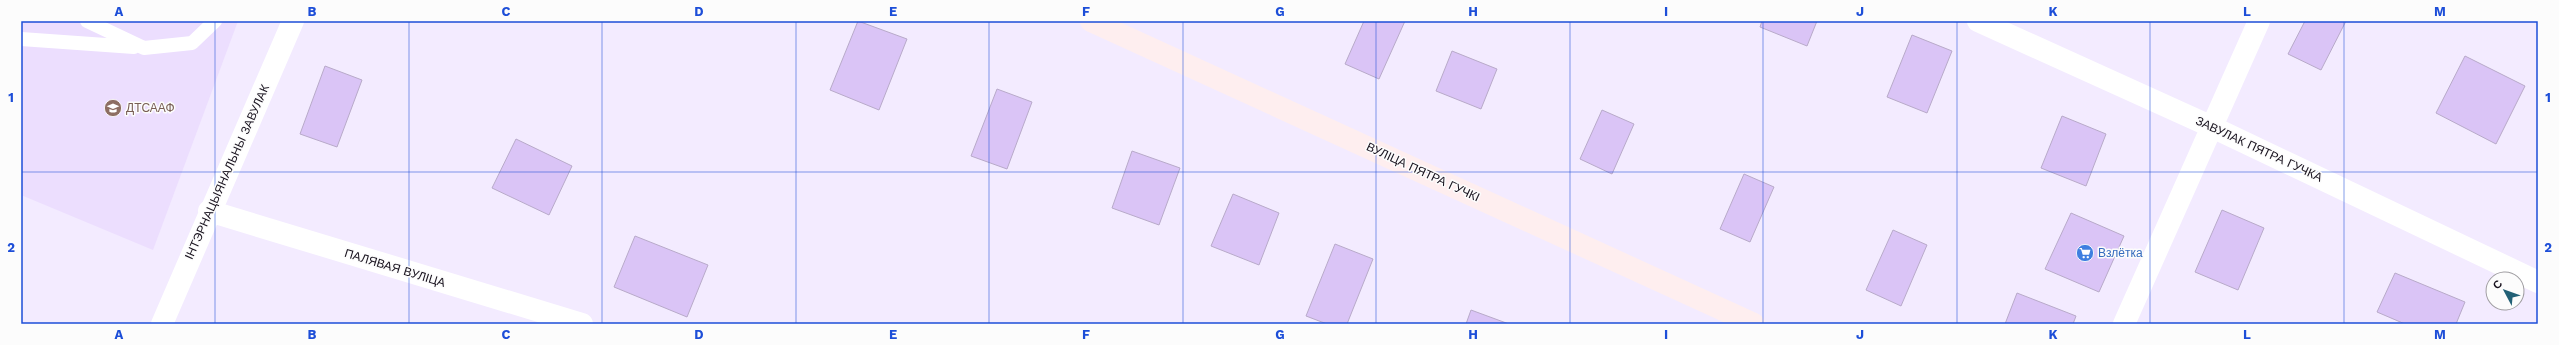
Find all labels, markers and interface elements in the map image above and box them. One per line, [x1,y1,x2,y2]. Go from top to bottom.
text: A [115,4,124,19]
text: B [308,4,317,19]
text: C [502,4,511,19]
text: D [694,4,704,19]
text: E [889,4,897,19]
text: F [1082,4,1090,19]
text: G [1275,4,1285,19]
text: H [1468,4,1478,19]
text: I [1664,4,1668,19]
text: J [1856,4,1864,19]
text: K [2048,4,2058,19]
text: L [2243,4,2251,19]
text: M [2434,4,2446,19]
street label: ІНТЭРНАЦЫЯНАЛЬНЫ ЗАВУЛАК [182,82,272,262]
text: 1 [8,90,14,105]
text: 1 [2545,90,2551,105]
school or university icon: ДТСААФ [103,98,123,118]
place label: ДТСААФ [126,101,175,115]
street label: ЗАВУЛАК ПЯТРА ГУЧКА [2193,113,2325,185]
street label: ВУЛІЦА ПЯТРА ГУЧКІ [1364,140,1482,204]
text: 2 [7,240,15,255]
text: 2 [2544,240,2552,255]
supermarket icon: Взлётка [2075,243,2095,263]
street label: ПАЛЯВАЯ ВУЛІЦА [343,246,447,290]
place label: Взлётка [2098,246,2143,260]
north arrow [2485,271,2525,311]
text: С [2490,277,2505,292]
text: A [115,327,124,342]
text: B [308,327,317,342]
text: C [502,327,511,342]
text: D [694,327,704,342]
text: E [889,327,897,342]
text: F [1082,327,1090,342]
text: G [1275,327,1285,342]
text: H [1468,327,1478,342]
text: I [1664,327,1668,342]
text: J [1856,327,1864,342]
text: K [2048,327,2058,342]
text: L [2243,327,2251,342]
text: M [2434,327,2446,342]

